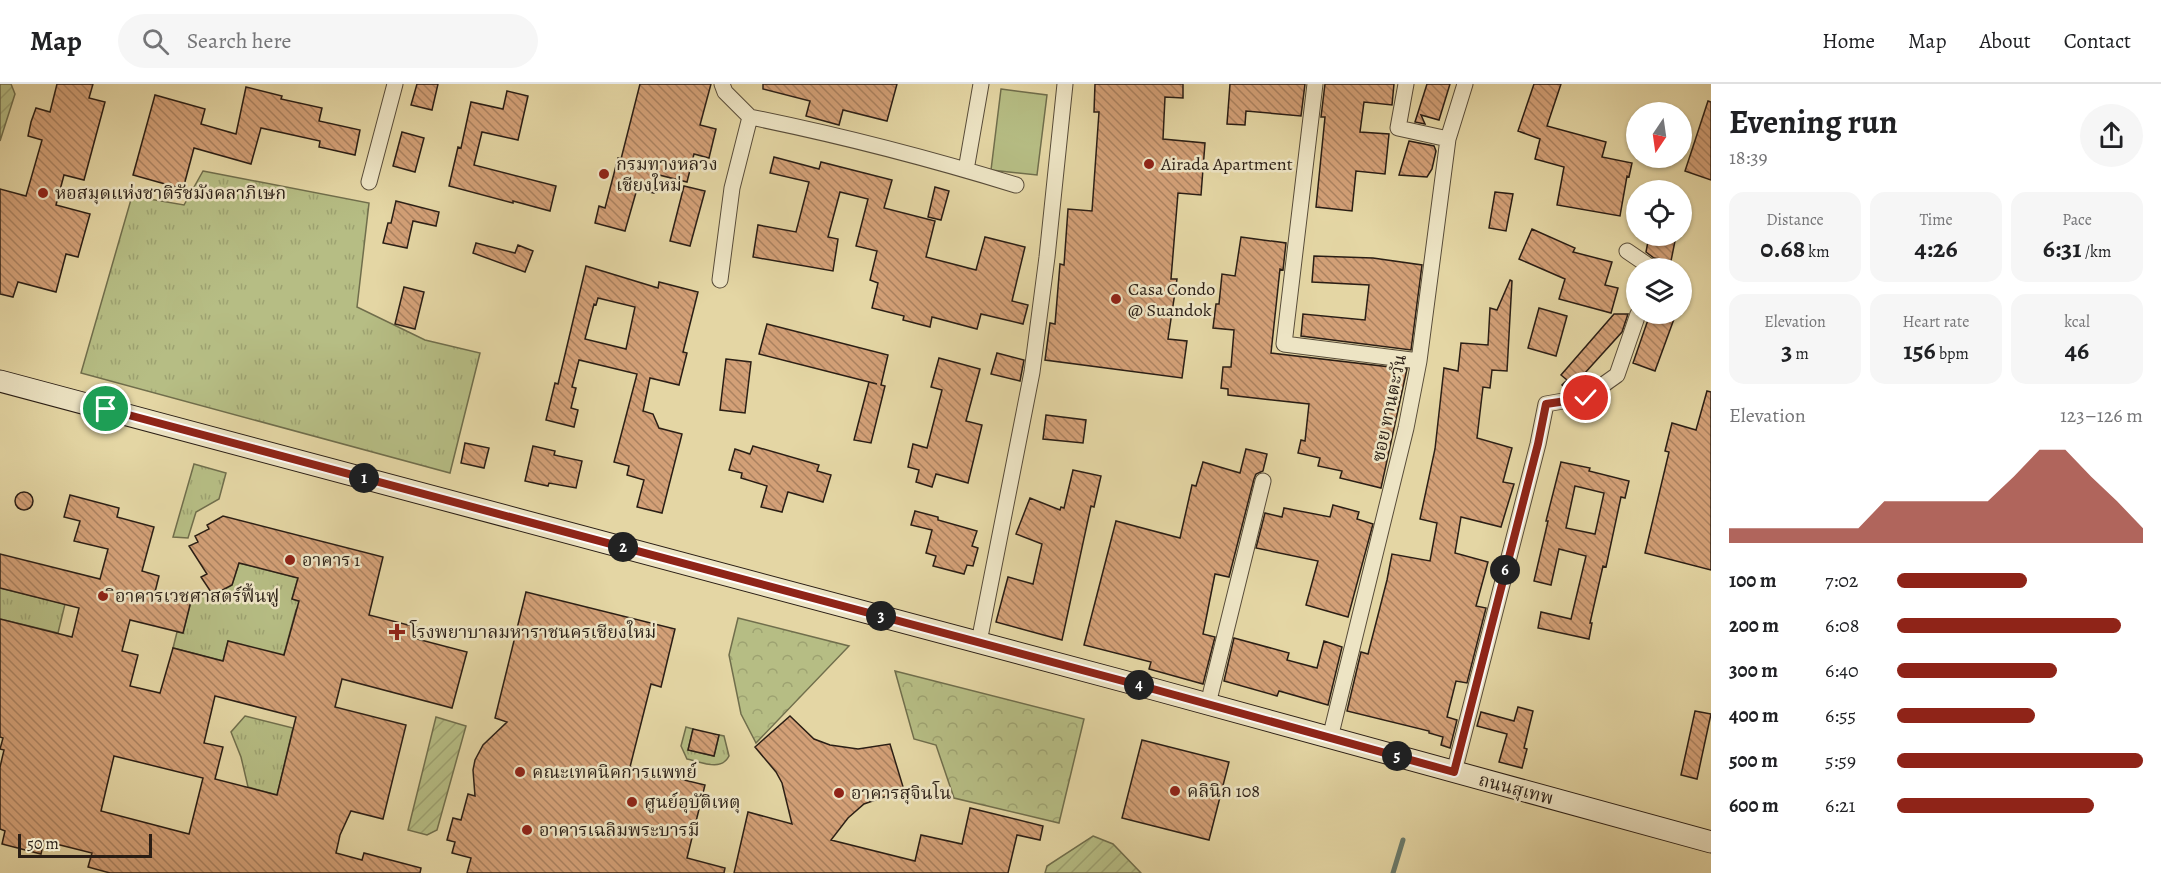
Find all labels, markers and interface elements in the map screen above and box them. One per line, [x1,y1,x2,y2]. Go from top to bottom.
search box [118,14,538,68]
text: Map [30,22,82,60]
icon: search [139,25,172,58]
text: Search here [187,26,291,56]
text: Home [1822,27,1875,55]
text: Map [1908,27,1946,55]
text: About [1979,27,2031,55]
text: Contact [2064,27,2131,55]
text: Evening run [1729,99,1898,144]
north arrow [1626,102,1692,168]
map controls [1626,102,1692,324]
button: share [2080,104,2143,167]
text: 18:39 [1729,144,1768,171]
place label: กรมทางหลวง เชียงใหม่ [616,152,718,197]
place label: Airada Apartment [1160,152,1293,176]
marker: Airada Apartment [1142,157,1156,171]
marker: กรมทางหลวง เชียงใหม่ [597,167,611,181]
button: locate [1626,180,1692,246]
place label: หอสมุดแห่งชาติรัชมังคลาภิเษก [55,181,286,205]
marker: หอสมุดแห่งชาติรัชมังคลาภิเษก [36,186,50,200]
text: Distance [1766,209,1824,231]
text: Time [1919,209,1953,231]
text: Pace [2062,209,2092,231]
text: 0.68 [1760,231,1805,266]
text: 4:26 [1914,231,1958,266]
text: 6:31 [2043,231,2082,266]
text: km [1805,241,1830,263]
text: /km [2082,241,2111,263]
button: layers [1626,258,1692,324]
place label: Casa Condo @ Suandok [1128,277,1215,322]
marker: Casa Condo @ Suandok [1109,292,1123,306]
text: Elevation [1764,311,1826,333]
text: Heart rate [1903,311,1969,333]
text: kcal [2064,311,2090,333]
text: 3 [1781,333,1792,368]
text: 156 [1903,333,1936,368]
text: 46 [2065,333,2089,368]
text: m [1792,343,1809,365]
text: bpm [1936,343,1969,365]
street label: ซอย ทานตะวัน [1366,352,1412,464]
pin [1560,372,1611,423]
icon: check [1569,381,1602,414]
pin [80,383,131,434]
icon: arrive [89,392,122,425]
text: Elevation [1729,402,1806,429]
text: 123–126 m [2060,402,2143,429]
pin: 1 [349,463,379,493]
text: 1 [361,467,367,489]
pin: 2 [608,532,638,562]
text: 2 [619,536,627,558]
place label: อาคาร 1 [302,548,360,572]
marker: อาคาร 1 [283,553,297,567]
pin: 6 [1490,555,1520,585]
text: 6 [1501,559,1509,581]
text: 100 m [1729,567,1777,594]
text: 7:02 [1825,567,1858,594]
place label: ิอาคารเวชศาสตร์ฟื้นฟู [105,582,279,608]
marker: ิอาคารเวชศาสตร์ฟื้นฟู [96,589,110,603]
pin: 3 [866,601,896,631]
text: 3 [878,605,884,627]
text: 200 m [1729,612,1779,639]
text: 6:08 [1825,612,1859,639]
place label: โรงพยาบาลมหาราชนครเชียงใหม่ [409,619,656,644]
marker: โรงพยาบาลมหาราชนครเชียงใหม่ [388,623,406,641]
text: 300 m [1729,657,1778,684]
text: 6:40 [1825,657,1859,684]
pin: 4 [1124,670,1154,700]
text: 4 [1135,674,1143,696]
text: 400 m [1729,702,1779,729]
text: 6:55 [1825,702,1856,729]
pin: 5 [1382,741,1412,771]
text: 5 [1394,745,1400,767]
text: 500 m [1729,747,1778,774]
text: 5:59 [1825,747,1856,774]
place label: คณะเทคนิคการแพทย์ [532,760,697,784]
marker: คณะเทคนิคการแพทย์ [513,765,527,779]
street label: ถนนสุเทพ [1476,767,1556,811]
place label: คลินิก 108 [1187,779,1260,803]
place label: อาคารสุจินโน [851,780,952,805]
marker: คลินิก 108 [1168,784,1182,798]
marker: อาคารสุจินโน [832,786,846,800]
place label: ศูนย์อุบัติเหตุ [644,790,740,814]
text: 600 m [1729,792,1779,819]
text: 6:21 [1825,792,1855,819]
marker: ศูนย์อุบัติเหตุ [625,795,639,809]
place label: อาคารเฉลิมพระบารมี [539,818,700,842]
marker: อาคารเฉลิมพระบารมี [520,823,534,837]
scale bar [18,831,152,858]
text: 50 m [27,833,59,855]

